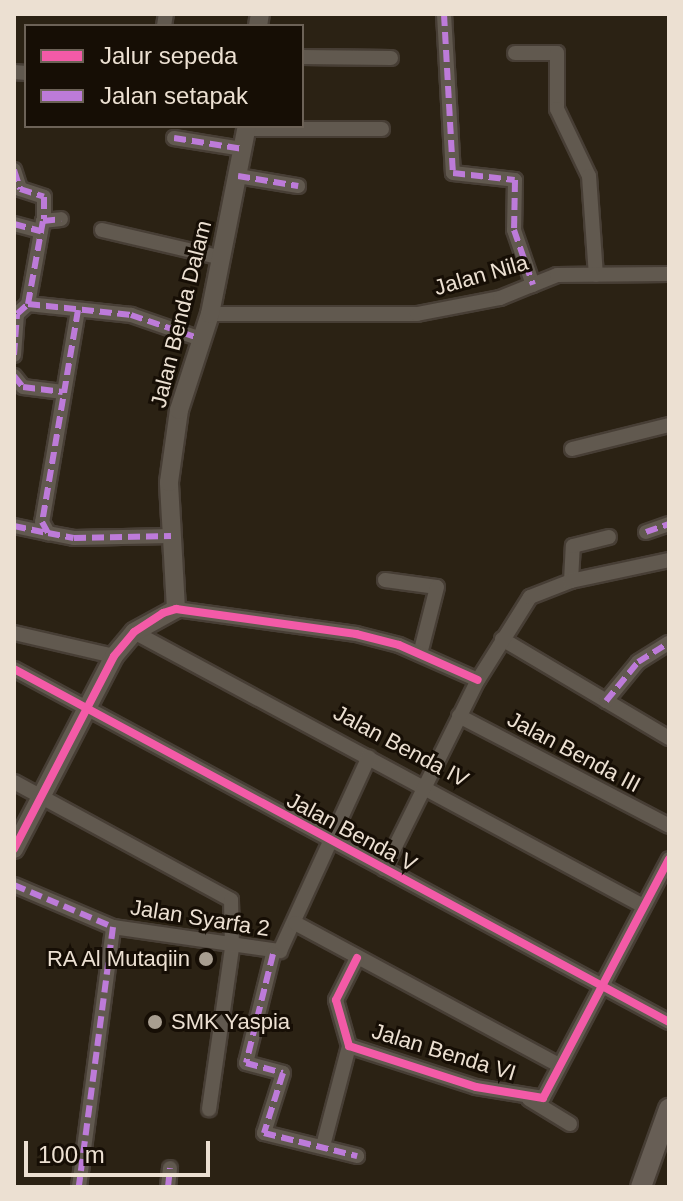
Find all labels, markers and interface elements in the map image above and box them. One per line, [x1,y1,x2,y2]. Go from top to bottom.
legend [24,24,304,128]
text: Jalur sepeda [100,42,237,69]
text: Jalan setapak [100,82,248,109]
street label: Jalan Benda Dalam [145,218,217,410]
street label: Jalan Nila [431,249,531,301]
street label: Jalan Benda IV [329,699,473,793]
street label: Jalan Benda III [503,706,645,798]
street label: Jalan Benda V [283,787,421,877]
street label: Jalan Syarfa 2 [128,894,272,942]
place label: RA Al Mutaqiin [44,946,190,972]
marker: RA Al Mutaqiin [197,950,215,968]
place label: SMK Yaspia [171,1009,290,1035]
marker: SMK Yaspia [146,1013,164,1031]
street label: Jalan Benda VI [369,1018,519,1086]
scale bar [28,1125,214,1175]
text: 100 m [38,1141,105,1168]

